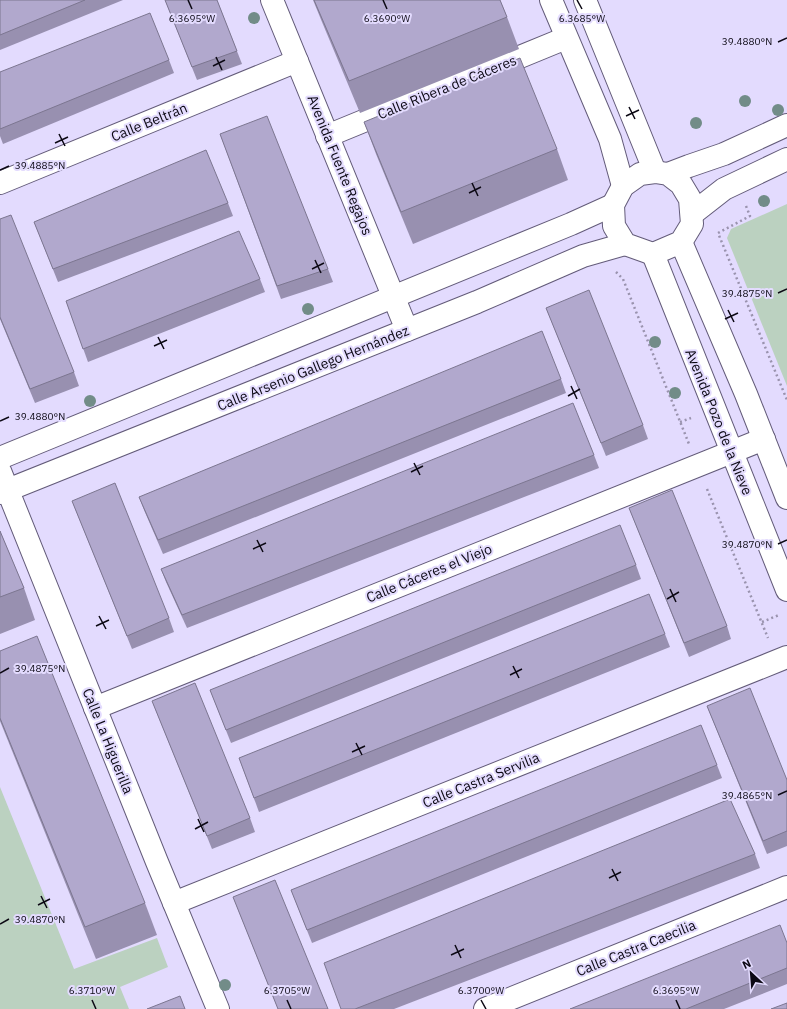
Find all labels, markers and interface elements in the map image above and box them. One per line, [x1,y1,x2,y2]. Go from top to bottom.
text: 6.3695°W [169,12,215,25]
text: 6.3690°W [364,12,410,25]
text: 6.3685°W [559,12,605,25]
text: 39.4880°N [722,35,772,48]
street label: Calle Ribera de Cáceres [375,51,519,123]
street label: Avenida Fuente Regajos [304,92,376,238]
street label: Calle Beltrán [108,99,190,145]
text: 39.4885°N [15,159,65,172]
text: 39.4875°N [722,287,772,300]
street label: Calle Arsenio Gallego Hernández [215,321,412,415]
street label: Avenida Pozo de la Nieve [681,346,757,498]
text: 39.4880°N [15,410,65,423]
text: 39.4870°N [722,538,772,551]
street label: Calle Cáceres el Viejo [363,539,495,606]
text: 39.4875°N [15,662,65,675]
street label: Calle La Higuerilla [79,685,138,797]
street label: Calle Castra Servilia [420,748,543,812]
text: 39.4865°N [722,789,772,802]
text: 39.4870°N [15,913,65,926]
street label: Calle Castra Caecilia [573,916,699,980]
north arrow [731,953,771,993]
text: N [740,956,753,972]
text: 6.3710°W [69,984,115,997]
text: 6.3705°W [264,984,310,997]
text: 6.3700°W [458,984,504,997]
text: 6.3695°W [653,984,699,997]

